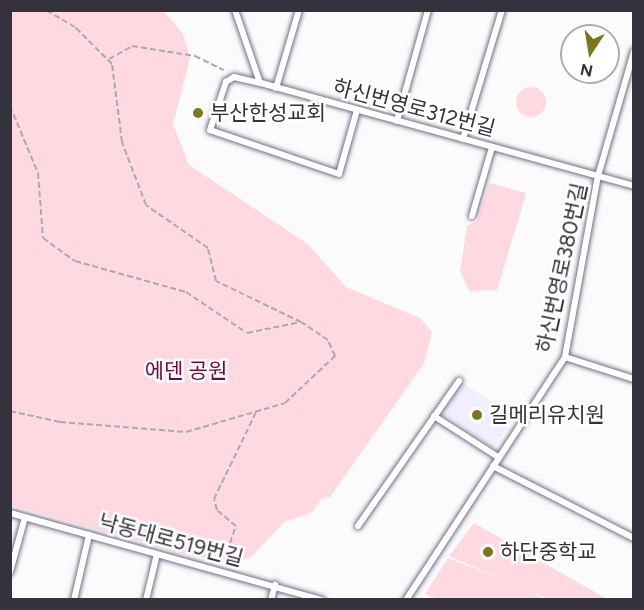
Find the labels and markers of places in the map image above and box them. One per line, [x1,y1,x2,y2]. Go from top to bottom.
place label: 부산한성교회 [210,100,326,126]
marker: 부산한성교회 [191,106,205,120]
place label: 길메리유치원 [489,402,605,428]
marker: 길메리유치원 [470,408,484,422]
place label: 하단중학교 [500,539,597,565]
marker: 하단중학교 [481,545,495,559]

